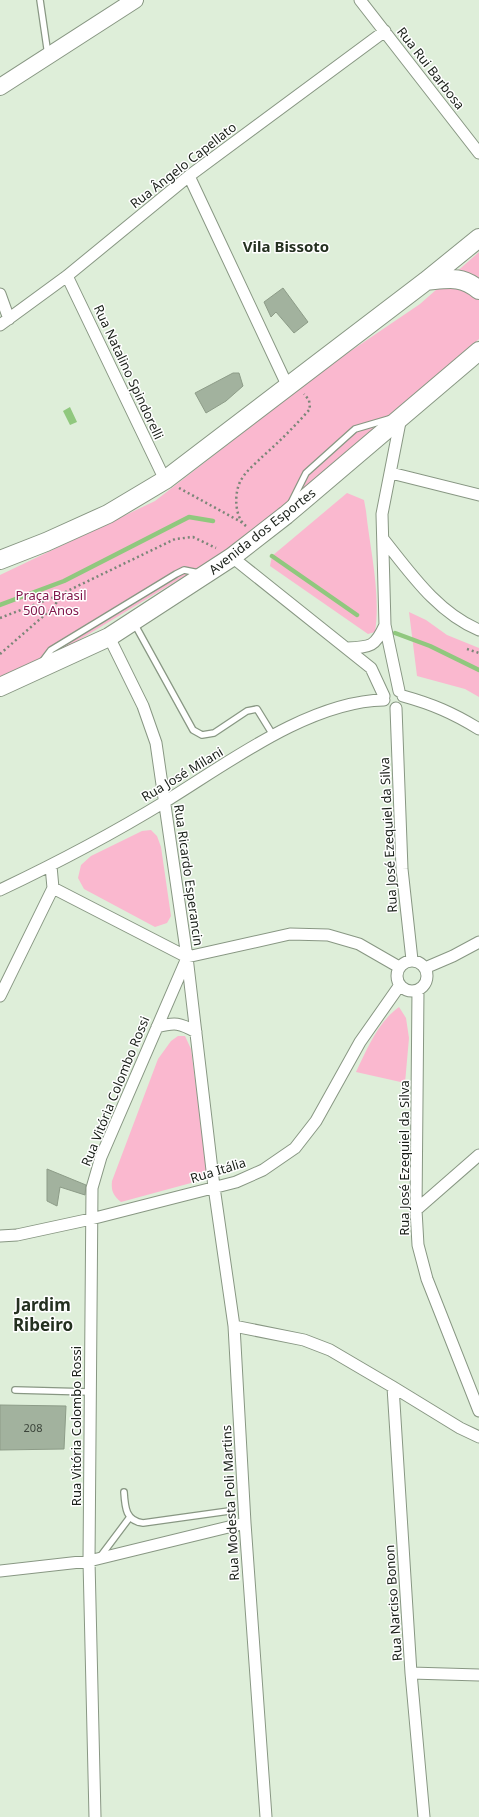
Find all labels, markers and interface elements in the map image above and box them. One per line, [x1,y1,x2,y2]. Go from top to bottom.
street label: Rua Rui Barbosa [393,23,469,113]
street label: Rua Ângelo Capellato [126,118,240,212]
district label: Vila Bissoto [243,236,329,256]
street label: Rua Natalino Spindorelli [90,302,168,442]
street label: Avenida dos Esportes [205,484,319,578]
park label: Praça Brasil 500 Anos [16,586,86,619]
street label: Rua José Milani [138,743,226,805]
street label: Rua José Ezequiel da Silva [375,757,401,913]
street label: Rua Ricardo Esperancin [170,803,208,947]
street label: Rua Vitória Colombo Rossi [77,1013,153,1169]
street label: Rua José Ezequiel da Silva [395,1080,413,1236]
street label: Rua Itália [188,1153,248,1187]
district label: Jardim Ribeiro [13,1293,73,1336]
street label: Rua Vitória Colombo Rossi [67,1346,85,1506]
house number: 208 [24,1420,42,1435]
street label: Rua Modesta Poli Martins [217,1425,243,1581]
street label: Rua Narciso Bonon [380,1544,406,1662]

